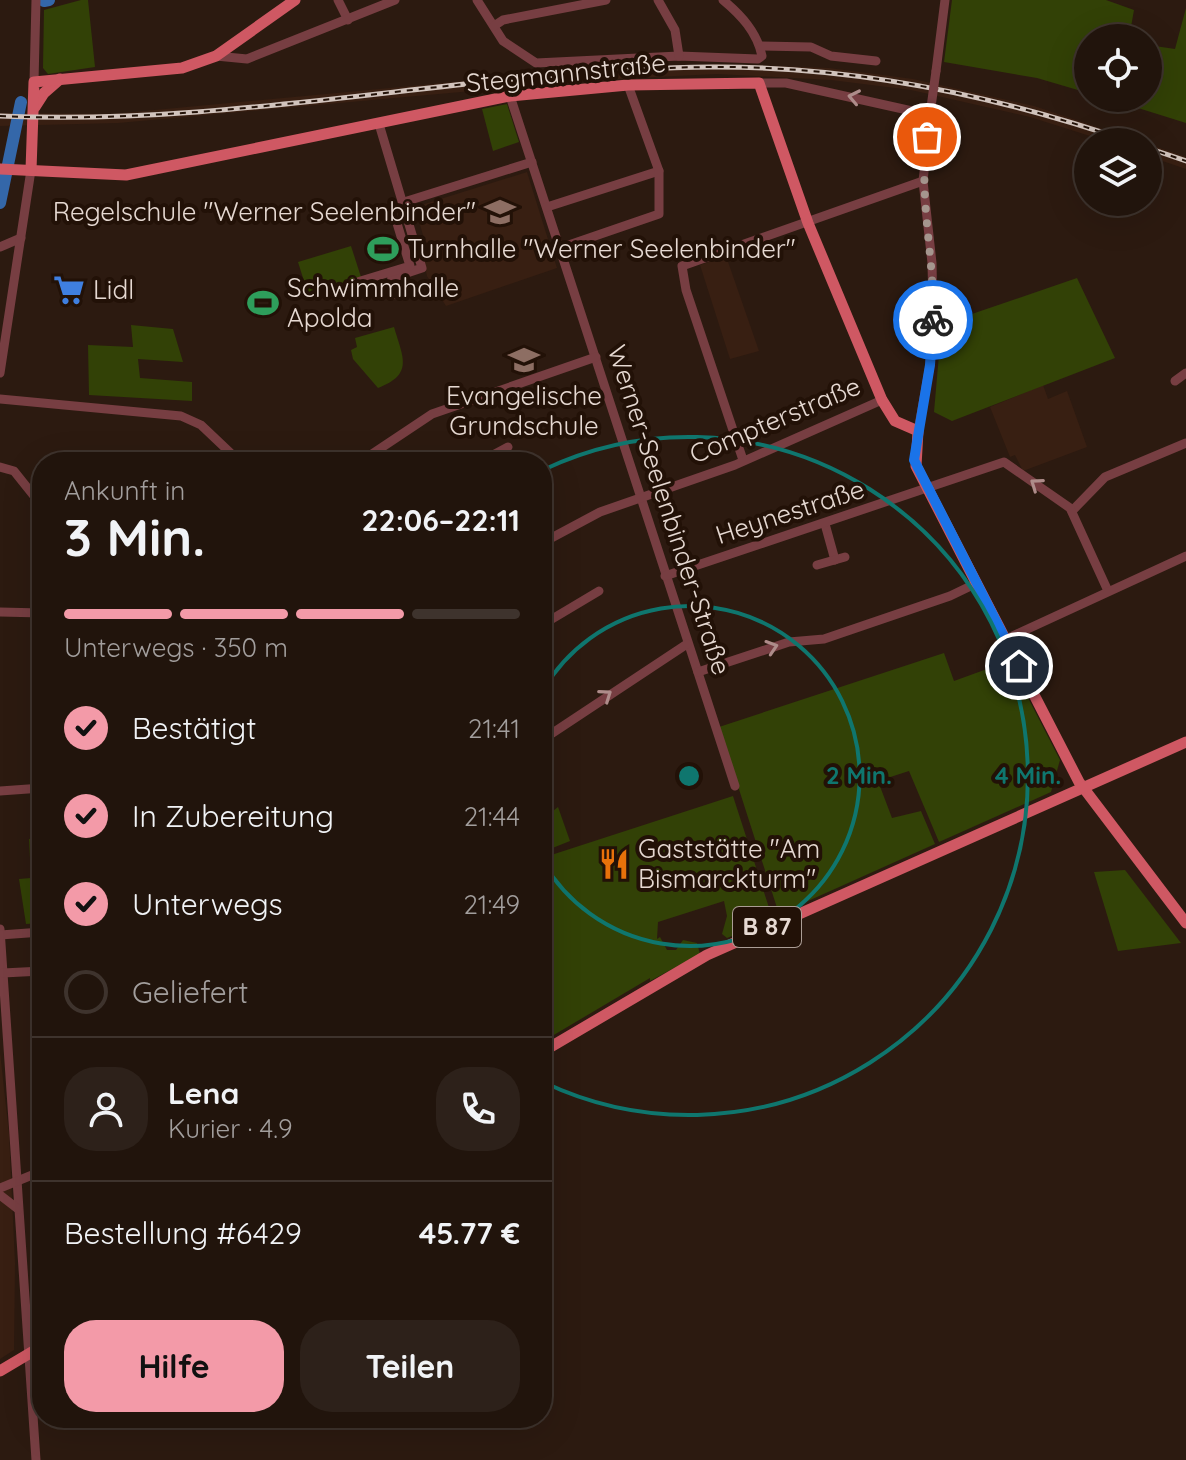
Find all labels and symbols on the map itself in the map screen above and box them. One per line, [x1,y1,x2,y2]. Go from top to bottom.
street label: Stegmannstraße [465,46,667,99]
one-way arrow [847,90,860,107]
pin [893,103,961,171]
place label: Regelschule "Werner Seelenbinder" [53,195,476,228]
school or university icon: Regelschule "Werner Seelenbinder" [483,195,517,229]
sports icon: Turnhalle "Werner Seelenbinder" [366,232,400,266]
place label: Turnhalle "Werner Seelenbinder" [407,232,796,265]
place label: Schwimmhalle Apolda [287,271,459,334]
supermarket icon: Lidl [52,273,86,307]
place label: Lidl [93,273,134,306]
courier [893,280,973,360]
sports icon: Schwimmhalle Apolda [246,286,280,320]
street label: Werner-Seelenbinder-Straße [600,341,738,679]
school or university icon: Evangelische Grundschule [507,343,541,377]
street label: Compterstraße [684,369,865,470]
place label: Evangelische Grundschule [446,379,602,442]
street label: Heynestraße [711,472,869,551]
one-way arrow [1030,479,1044,494]
pin [985,632,1053,700]
one-way arrow [764,641,778,657]
one-way arrow [597,690,611,705]
text: 2 Min. [826,760,892,790]
text: 4 Min. [995,760,1061,790]
centre of rings [675,762,703,790]
place label: Gaststätte "Am Bismarckturm" [638,832,820,895]
restaurant icon: Gaststätte "Am Bismarckturm" [597,847,631,881]
road number: B 87 [733,907,801,947]

